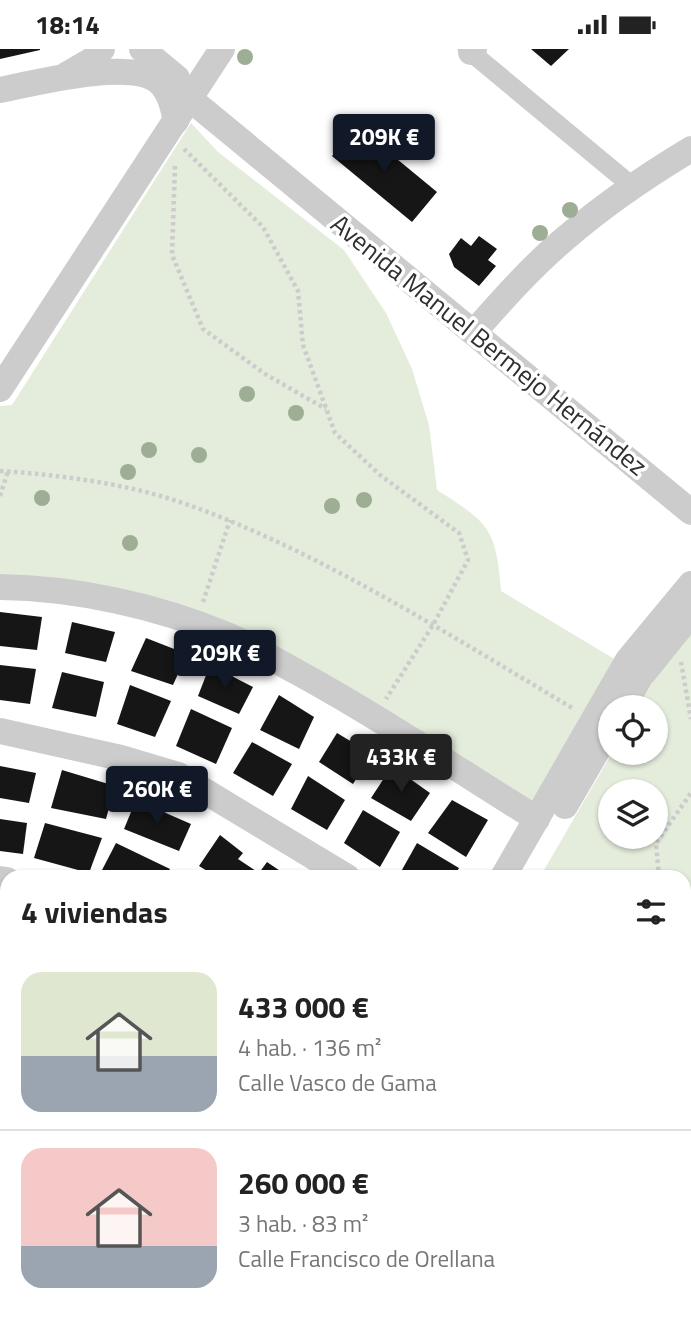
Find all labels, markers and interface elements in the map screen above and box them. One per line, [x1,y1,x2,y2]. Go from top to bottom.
text: 18:14 [35,5,100,44]
pin: 209K € [327,115,441,174]
text: 209K € [349,119,419,154]
street label: Avenida Manuel Bermejo Hernández [323,204,656,485]
pin: 209K € [168,631,282,690]
text: 209K € [190,635,260,670]
map controls [598,695,668,849]
button: locate [598,695,668,765]
pin: 433K € [344,735,458,794]
text: 433K € [366,739,436,774]
pin: 260K € [100,767,214,826]
text: 260K € [122,771,192,806]
button: layers [598,779,668,849]
text: 4 viviendas [21,889,168,935]
icon: filters [632,893,670,931]
text: 433 000 € [238,984,369,1030]
icon: home [77,1000,161,1084]
text: 4 hab. · 136 m² [238,1030,381,1065]
text: Calle Vasco de Gama [238,1065,437,1100]
text: 260 000 € [238,1160,369,1206]
icon: home [77,1176,161,1260]
text: 3 hab. · 83 m² [238,1206,368,1241]
text: Calle Francisco de Orellana [238,1241,495,1276]

